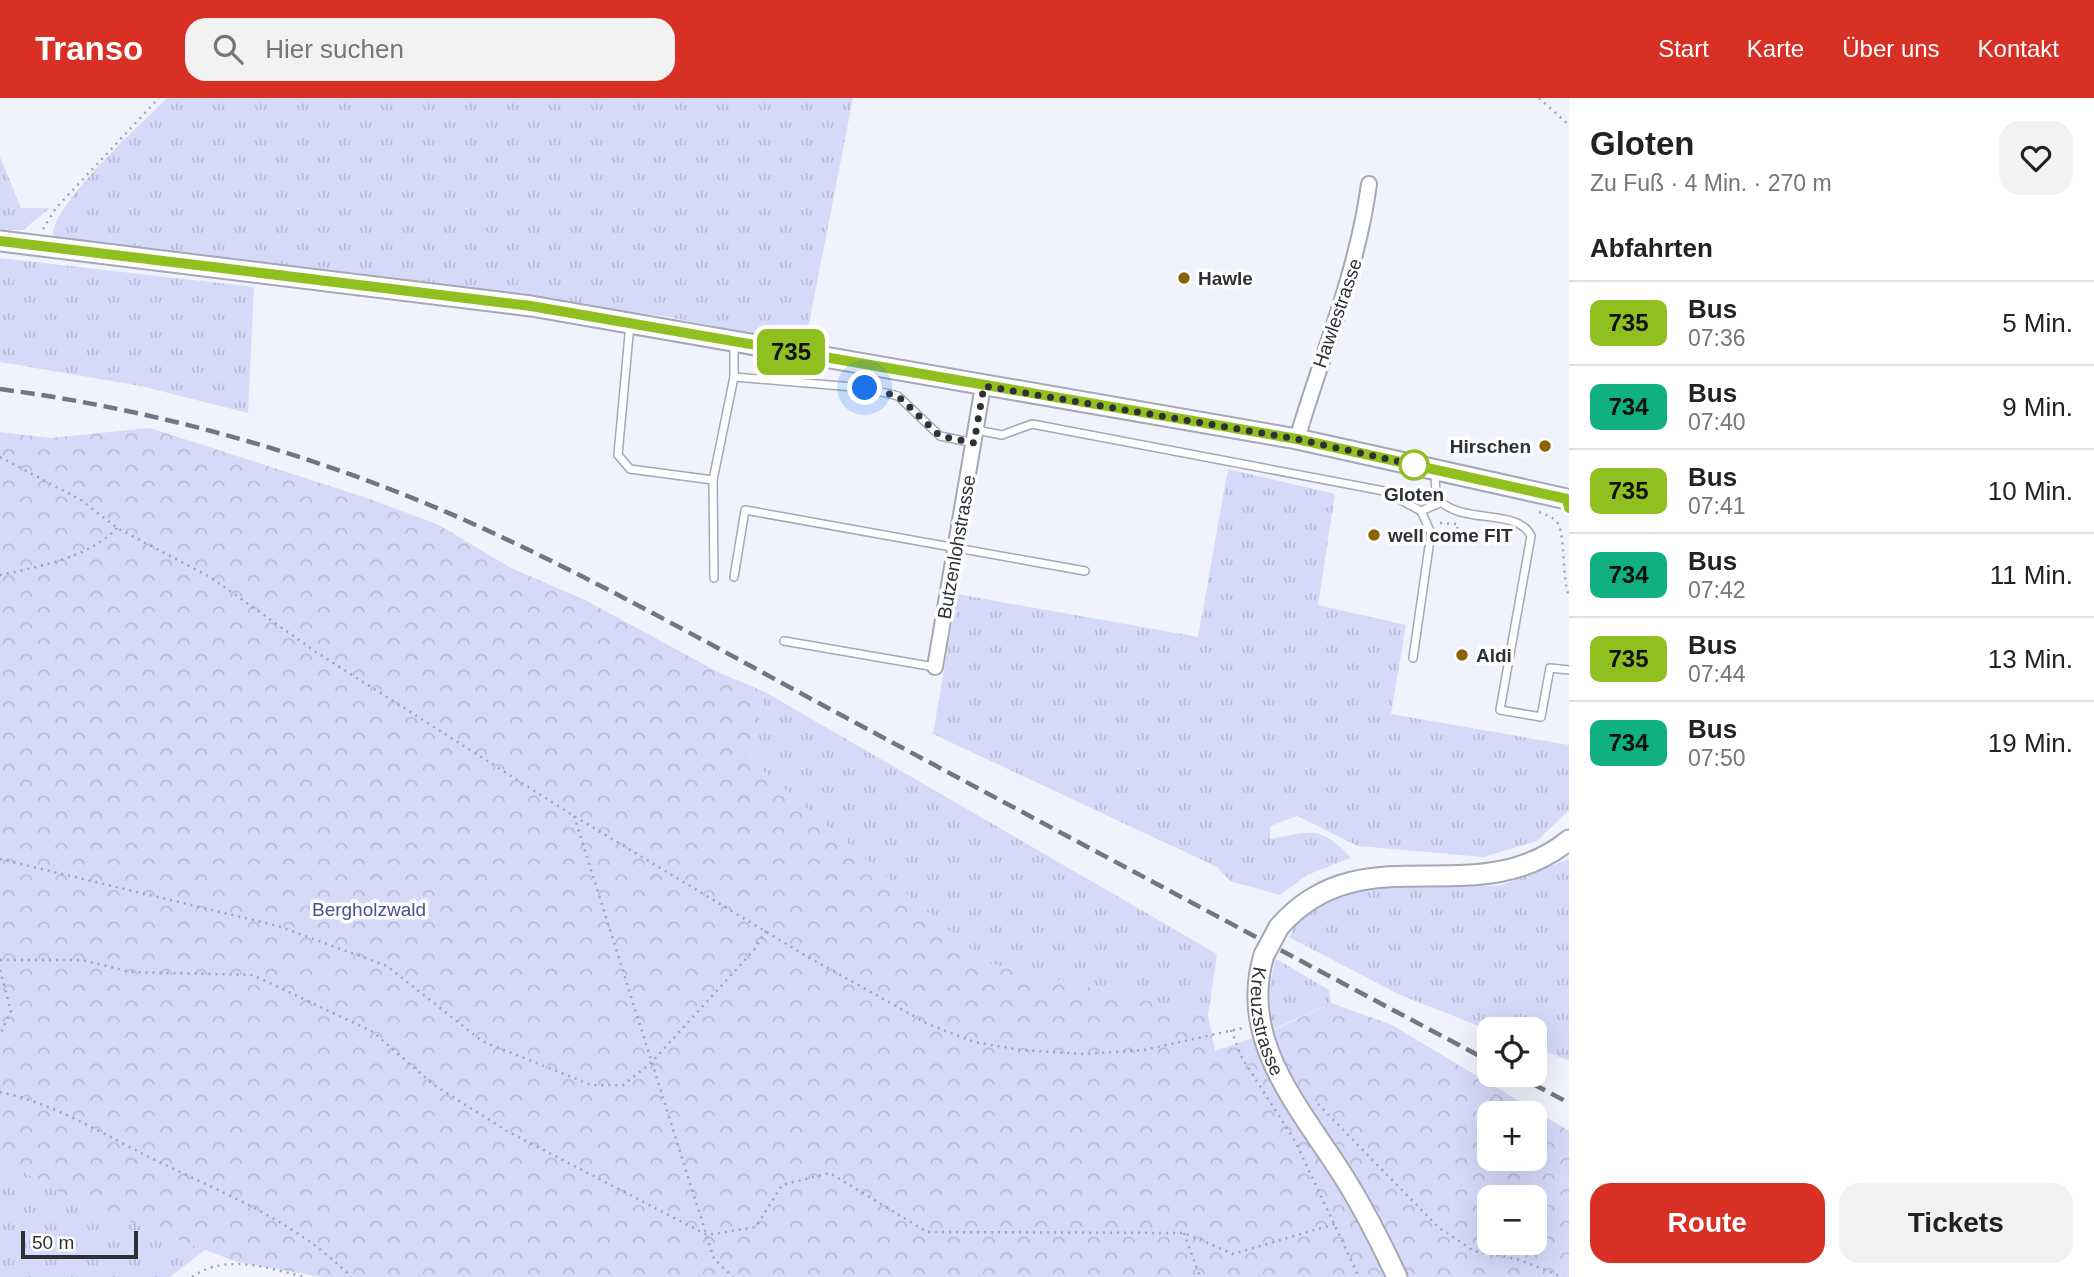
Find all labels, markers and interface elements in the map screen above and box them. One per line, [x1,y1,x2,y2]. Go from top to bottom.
search box [185,18,675,81]
text: Transo [35,30,143,67]
icon: search [209,30,247,68]
text: Hier suchen [265,34,404,64]
text: Start [1658,35,1709,62]
text: Karte [1747,35,1804,62]
text: Über uns [1842,35,1940,62]
text: Kontakt [1978,35,2059,62]
button: heart [1999,121,2073,195]
text: Gloten [1590,125,1695,162]
text: Zu Fuß · 4 Min. · 270 m [1590,170,1832,196]
text: Abfahrten [1590,233,1713,263]
street label: Hawlestrasse [1309,256,1366,370]
place label: Hawle [1198,268,1253,289]
marker: Hawle [1176,270,1192,286]
text: Bus [1688,294,1737,324]
text: 5 Min. [2002,308,2073,338]
text: 735 [1608,309,1649,336]
text: 07:36 [1688,325,1746,351]
line badge: 735 [751,329,831,375]
text: 735 [771,338,811,365]
your location [847,370,882,405]
text: Bus [1688,378,1737,408]
text: 9 Min. [2002,392,2073,422]
text: 734 [1608,393,1649,420]
text: 07:40 [1688,409,1746,435]
place label: Hirschen [1450,436,1531,457]
marker: Hirschen [1537,438,1553,454]
marker: Gloten [1399,450,1429,480]
text: Bus [1688,462,1737,492]
street label: Butzenlohstrasse [933,473,979,621]
text: 10 Min. [1988,476,2073,506]
text: 735 [1608,477,1649,504]
place label: Gloten [1384,484,1444,505]
text: 07:41 [1688,493,1746,519]
place label: well come FIT [1387,525,1513,546]
marker: well come FIT [1366,527,1382,543]
text: Bus [1688,546,1737,576]
text: 11 Min. [1990,560,2073,590]
text: 734 [1608,561,1649,588]
text: 07:42 [1688,577,1746,603]
text: Bus [1688,630,1737,660]
text: 13 Min. [1988,644,2073,674]
place label: Aldi [1476,645,1512,666]
text: 735 [1608,645,1649,672]
marker: Aldi [1454,647,1470,663]
text: 07:44 [1688,661,1746,687]
text: Bus [1688,714,1737,744]
text: 19 Min. [1988,728,2073,758]
text: 734 [1608,729,1649,756]
text: 07:50 [1688,745,1746,771]
park label: Bergholzwald [312,899,426,920]
street label: Kreuzstrasse [1247,965,1288,1079]
map controls [1477,1017,1547,1255]
button: locate [1477,1017,1547,1087]
button: + [1477,1101,1547,1171]
button: Route [1590,1183,1825,1263]
button: Tickets [1839,1183,2073,1263]
button: − [1477,1185,1547,1255]
scale bar [21,1228,138,1260]
text: 50 m [32,1232,74,1253]

